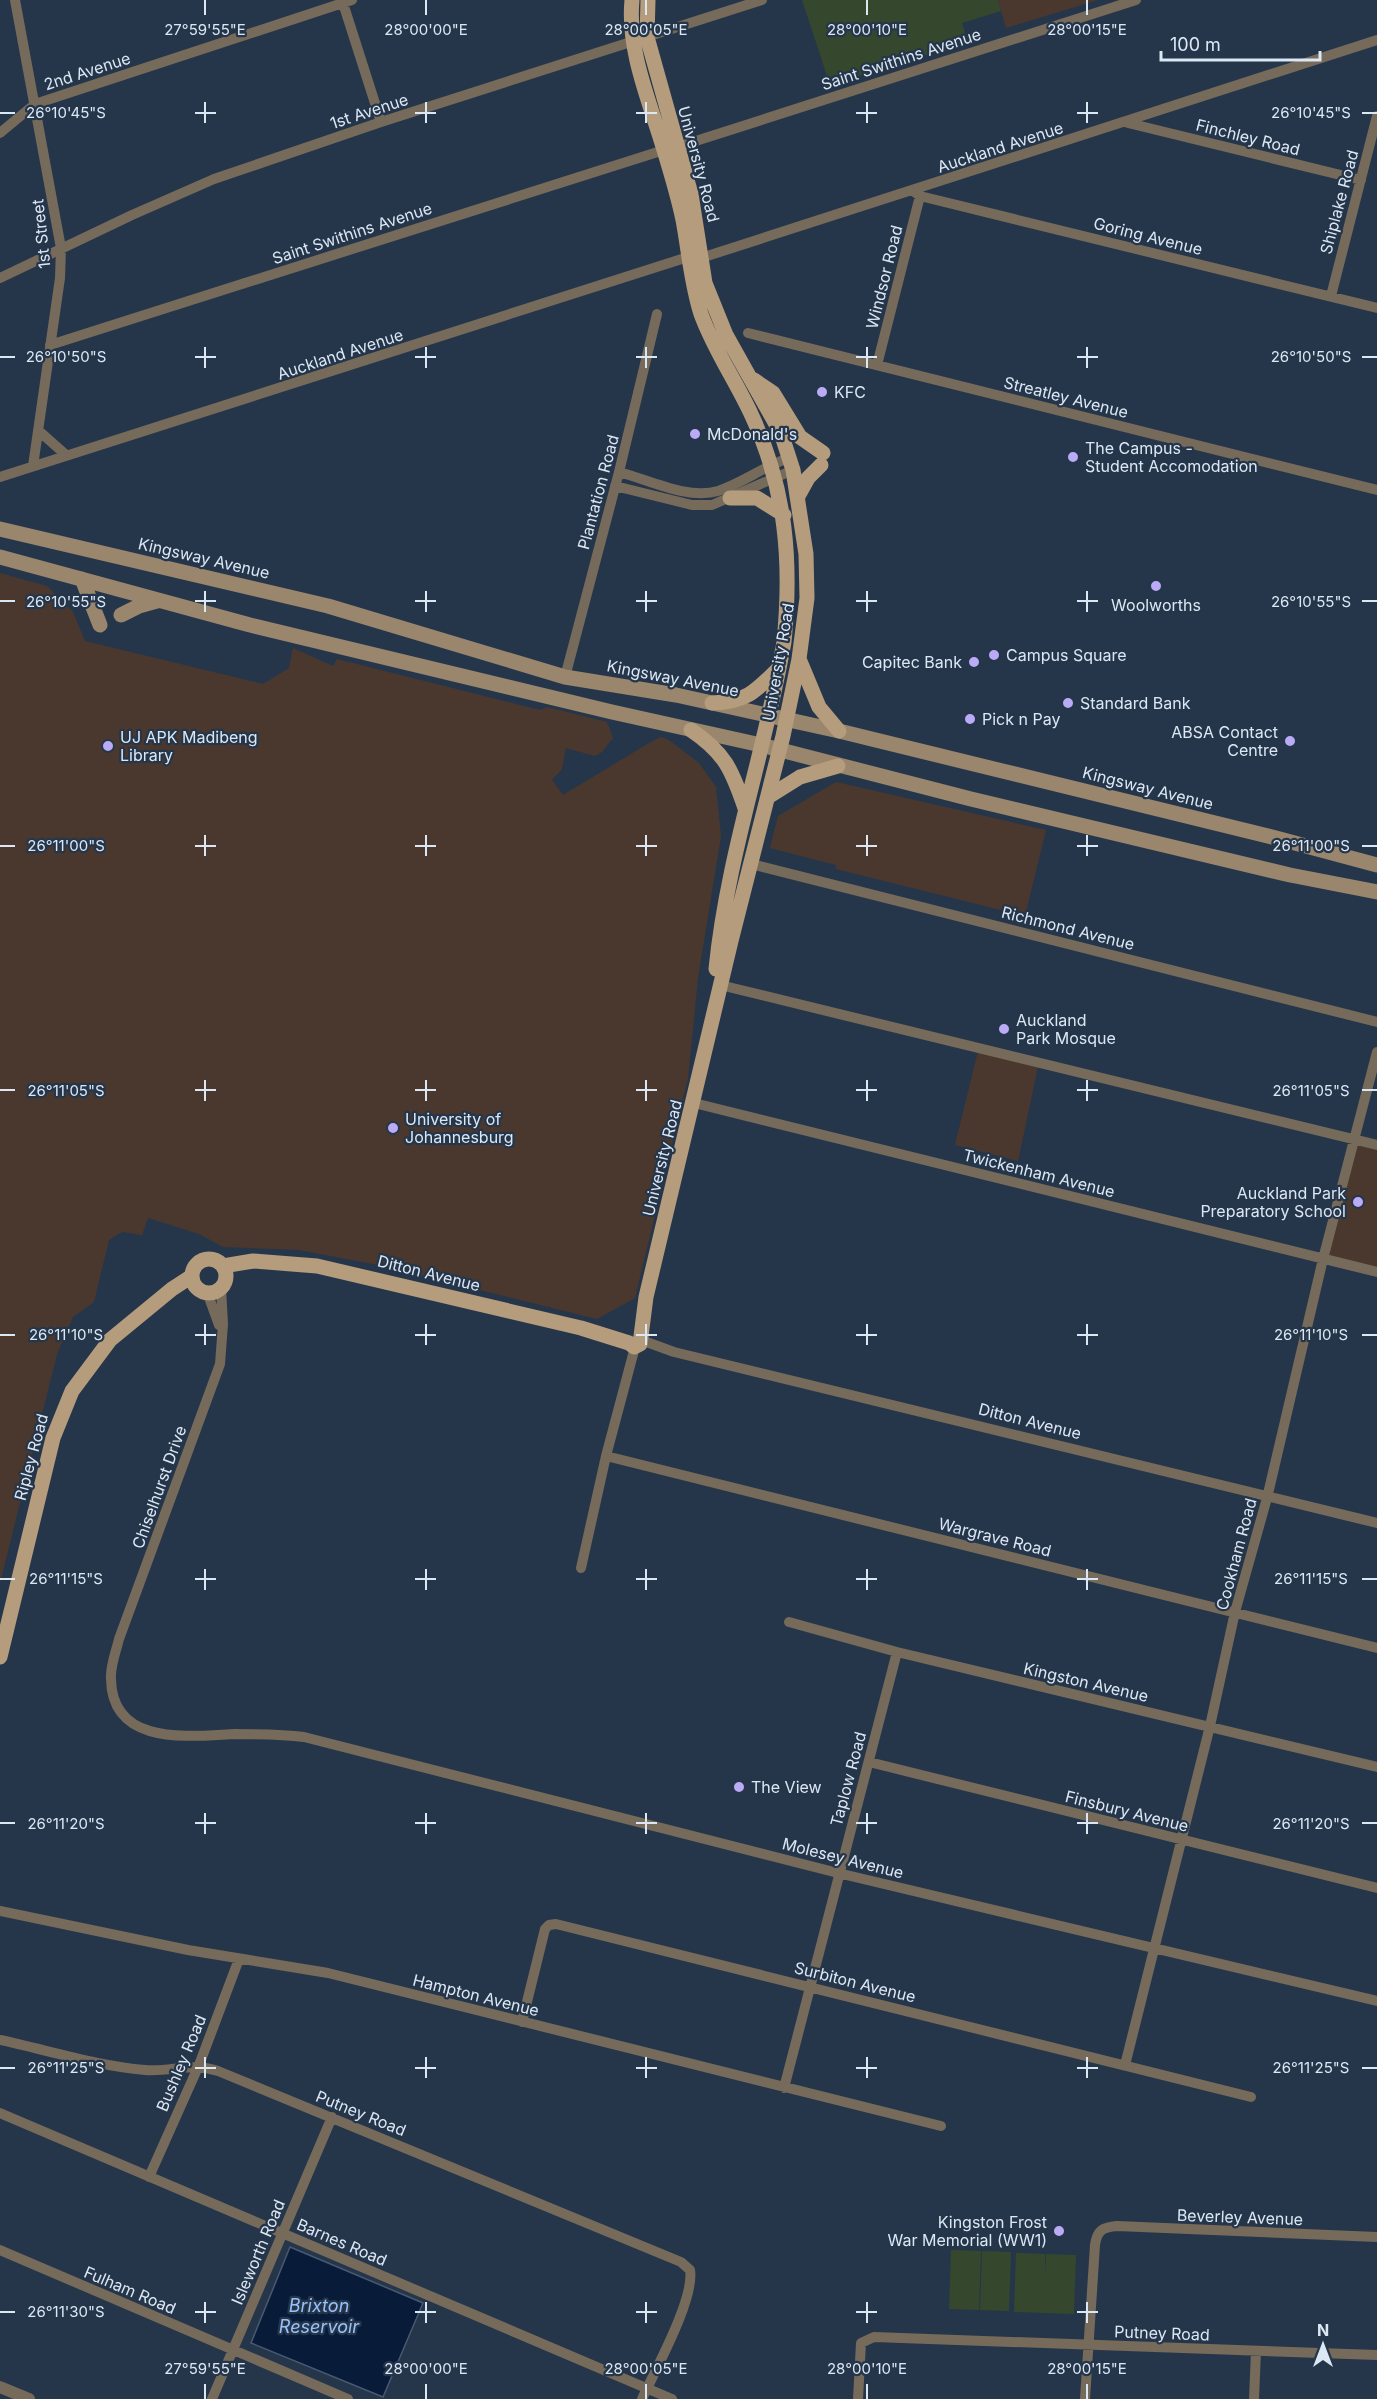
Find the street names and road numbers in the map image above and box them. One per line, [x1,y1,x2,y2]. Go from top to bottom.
street label: Saint Swithins Avenue [819,24,983,94]
street label: 2nd Avenue [41,48,133,94]
street label: 1st Avenue [327,89,411,133]
street label: University Road [674,104,724,224]
street label: Finchley Road [1194,114,1302,160]
street label: Auckland Avenue [935,117,1065,177]
street label: Shiplake Road [1315,148,1363,256]
street label: 1st Street [27,198,55,270]
street label: Saint Swithins Avenue [270,198,434,268]
street label: Goring Avenue [1091,213,1205,259]
street label: Windsor Road [861,223,907,331]
street label: Auckland Avenue [275,324,405,384]
street label: Streatley Avenue [1002,372,1130,422]
street label: Plantation Road [573,432,623,552]
street label: Kingsway Avenue [136,533,272,583]
street label: University Road [758,602,798,722]
street label: Kingsway Avenue [605,655,741,701]
street label: Kingsway Avenue [1081,762,1215,814]
street label: Richmond Avenue [999,902,1137,954]
street label: University Road [638,1098,686,1218]
street label: Twickenham Avenue [961,1144,1117,1202]
street label: Ditton Avenue [376,1251,482,1295]
street label: Ditton Avenue [977,1399,1083,1443]
street label: Ripley Road [10,1411,52,1503]
street label: Chiselhurst Drive [127,1423,191,1551]
street label: Cookham Road [1211,1496,1261,1612]
street label: Wargrave Road [937,1513,1053,1561]
street label: Kingston Avenue [1022,1658,1150,1706]
street label: Taplow Road [826,1729,870,1829]
street label: Finsbury Avenue [1063,1786,1191,1836]
street label: Molesey Avenue [780,1833,906,1883]
street label: Surbiton Avenue [792,1957,918,2007]
street label: Hampton Avenue [411,1970,541,2020]
street label: Bushley Road [152,2012,210,2114]
street label: Putney Road [313,2086,409,2140]
street label: Isleworth Road [227,2196,289,2308]
street label: Beverley Avenue [1177,2205,1303,2229]
street label: Barnes Road [294,2214,390,2270]
street label: Fulham Road [81,2262,179,2318]
street label: Putney Road [1114,2321,1210,2345]

